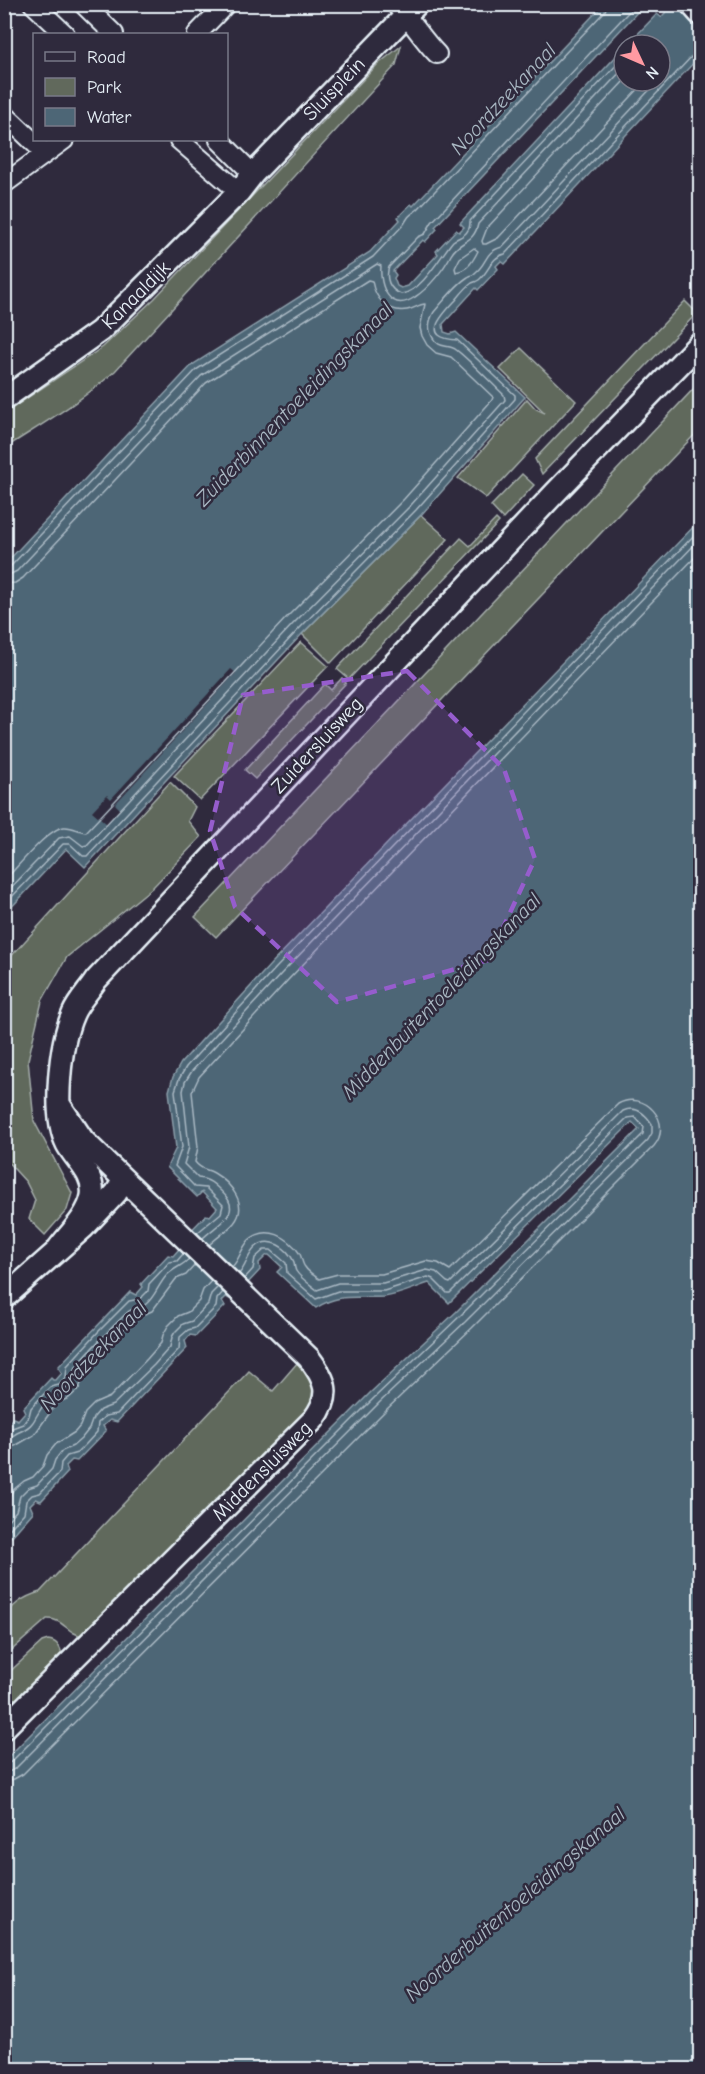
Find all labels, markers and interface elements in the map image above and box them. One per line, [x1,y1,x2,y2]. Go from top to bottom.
legend [33,33,228,141]
north arrow [612,33,672,93]
water label: Noordzeekanaal [445,38,561,160]
text: Road [87,47,126,68]
street label: Sluisplein [298,53,370,125]
text: N [642,63,662,83]
text: Park [87,77,122,98]
text: Water [87,107,132,128]
street label: Kanaaldijk [97,256,175,334]
water label: Zuiderbinnentoeleidingskanaal [190,297,398,511]
street label: Zuidersluisweg [267,692,367,798]
water label: Middenbuitentoeleidingskanaal [336,888,546,1104]
water label: Noordzeekanaal [35,1296,152,1416]
street label: Middensluisweg [207,1416,317,1526]
water label: Noorderbuitentoeleidingskanaal [400,1802,630,2006]

